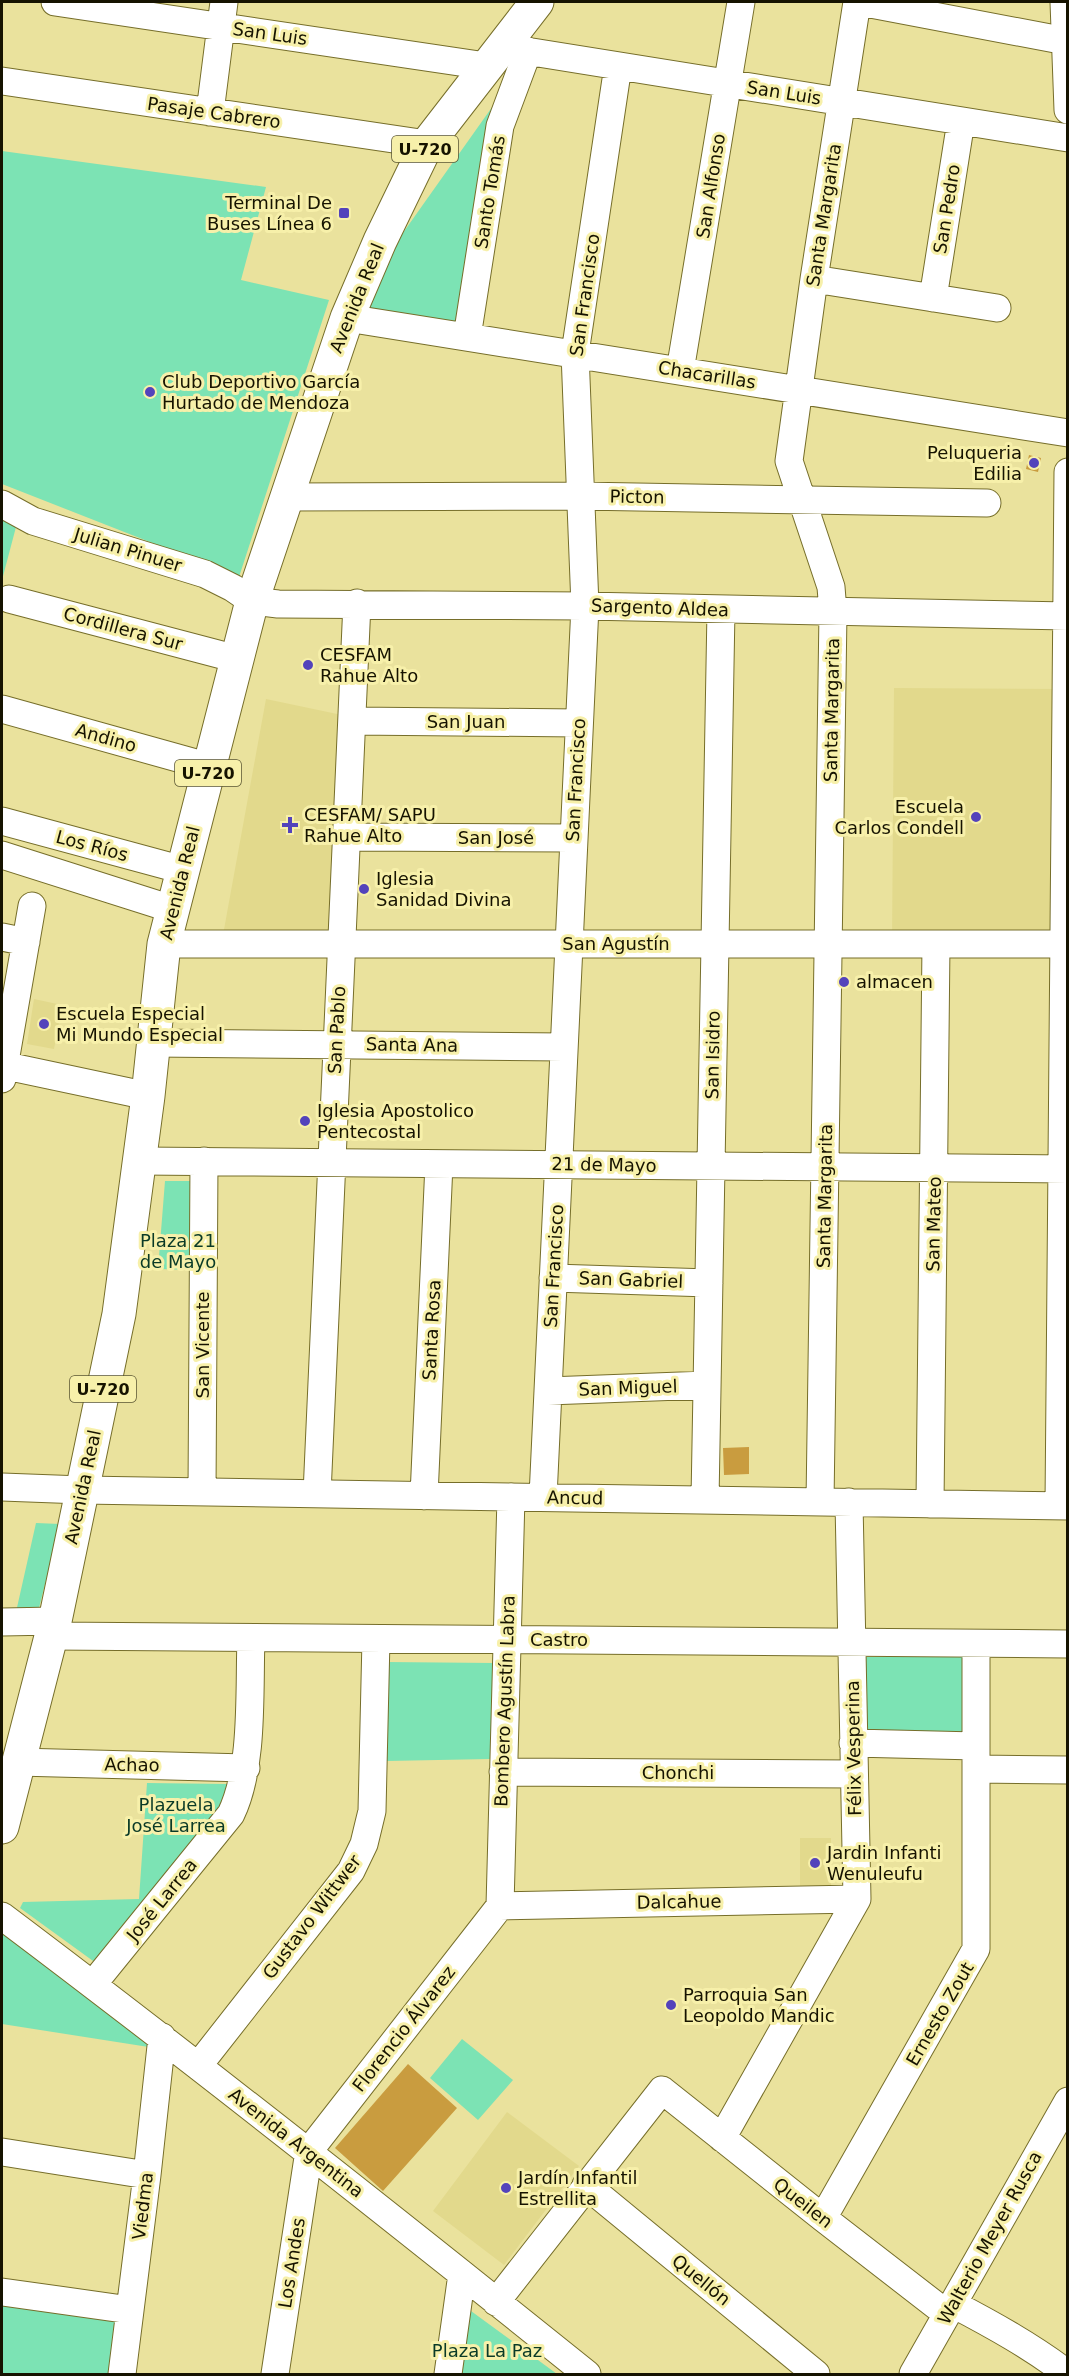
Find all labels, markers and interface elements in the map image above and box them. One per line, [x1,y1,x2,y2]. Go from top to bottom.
street label: San Luis [231,18,309,49]
street label: San Luis [745,76,823,109]
street label: Pasaje Cabrero [146,93,282,132]
street label: San Alfonso [692,132,729,240]
street label: Santo Tomás [470,134,509,250]
road number: U-720 [392,136,458,162]
street label: Santa Margarita [802,142,845,288]
street label: San Pedro [929,163,964,255]
place label: Terminal De Buses Línea 6 [207,192,332,234]
marker: Terminal De Buses Línea 6 [337,206,351,220]
street label: San Francisco [566,232,604,358]
street label: Avenida Real [325,240,388,356]
street label: Chacarillas [657,356,757,393]
place label: Club Deportivo García Hurtado de Mendoza [162,371,360,413]
marker: Club Deportivo García Hurtado de Mendoza [143,385,157,399]
place label: Peluqueria Edilia [927,442,1022,484]
marker: Peluqueria Edilia [1027,456,1041,470]
street label: Picton [609,486,665,507]
street label: Julian Pinuer [71,523,185,576]
street label: Sargento Aldea [591,595,729,620]
street label: Cordillera Sur [61,603,186,655]
street label: Santa Margarita [820,638,843,782]
place label: CESFAM Rahue Alto [320,644,418,686]
marker: CESFAM Rahue Alto [301,658,315,672]
street label: San Juan [427,711,505,732]
street label: San Francisco [562,718,589,842]
street label: Andino [73,719,139,756]
road number: U-720 [175,760,241,786]
place label: Escuela Carlos Condell [834,796,964,838]
place label: CESFAM/ SAPU Rahue Alto [304,804,436,846]
marker: Escuela Carlos Condell [969,810,983,824]
marker: CESFAM/ SAPU Rahue Alto [281,816,299,834]
street label: Avenida Real [155,824,204,942]
street label: Los Ríos [54,826,130,865]
street label: San José [458,827,534,848]
place label: Iglesia Sanidad Divina [376,868,511,910]
marker: Iglesia Sanidad Divina [357,882,371,896]
street label: San Agustín [562,933,670,954]
place label: almacen [856,971,933,992]
marker: almacen [837,975,851,989]
street label: San Pablo [324,985,349,1075]
place label: Escuela Especial Mi Mundo Especial [56,1003,223,1045]
street label: San Isidro [701,1010,724,1100]
marker: Escuela Especial Mi Mundo Especial [37,1017,51,1031]
street label: Santa Ana [366,1033,458,1056]
place label: Iglesia Apostolico Pentecostal [317,1100,474,1142]
marker: Iglesia Apostolico Pentecostal [298,1114,312,1128]
street label: Santa Margarita [813,1124,836,1268]
street label: 21 de Mayo [551,1153,657,1176]
street label: San Mateo [922,1176,945,1272]
street label: San Francisco [540,1204,567,1328]
park label: Plaza 21 de Mayo [140,1230,216,1272]
street label: San Gabriel [578,1267,684,1292]
street label: Santa Rosa [418,1279,445,1381]
street label: San Vicente [192,1291,213,1399]
street label: San Miguel [578,1375,678,1400]
road number: U-720 [70,1376,136,1402]
street label: Avenida Real [60,1428,105,1546]
street label: Ancud [547,1487,603,1508]
street label: Bombero Agustín Labra [490,1595,519,1807]
street label: Castro [530,1629,588,1650]
street label: Félix Vesperina [842,1680,865,1816]
street label: Achao [104,1754,160,1775]
street label: Chonchi [642,1762,714,1783]
park label: Plazuela José Larrea [125,1794,226,1836]
place label: Jardin Infanti Wenuleufu [826,1842,942,1884]
street label: Gustavo Wittwer [258,1850,365,1983]
street label: José Larrea [121,1854,201,1946]
marker: Jardin Infanti Wenuleufu [808,1856,822,1870]
street label: Dalcahue [636,1890,722,1913]
street label: Ernesto Zout [901,1958,978,2069]
street label: Florencio Álvarez [348,1962,459,2096]
place label: Parroquia San Leopoldo Mandic [683,1984,835,2026]
marker: Parroquia San Leopoldo Mandic [664,1998,678,2012]
street label: Avenida Argentina [225,2083,368,2202]
street label: Walterio Meyer Rusca [933,2147,1046,2328]
place label: Jardín Infantil Estrellita [517,2167,638,2209]
street label: Viedma [128,2171,157,2241]
street label: Queilen [770,2173,837,2232]
marker: Jardín Infantil Estrellita [499,2181,513,2195]
street label: Los Andes [274,2216,309,2310]
street label: Quellón [668,2250,735,2310]
park label: Plaza La Paz [432,2340,542,2361]

